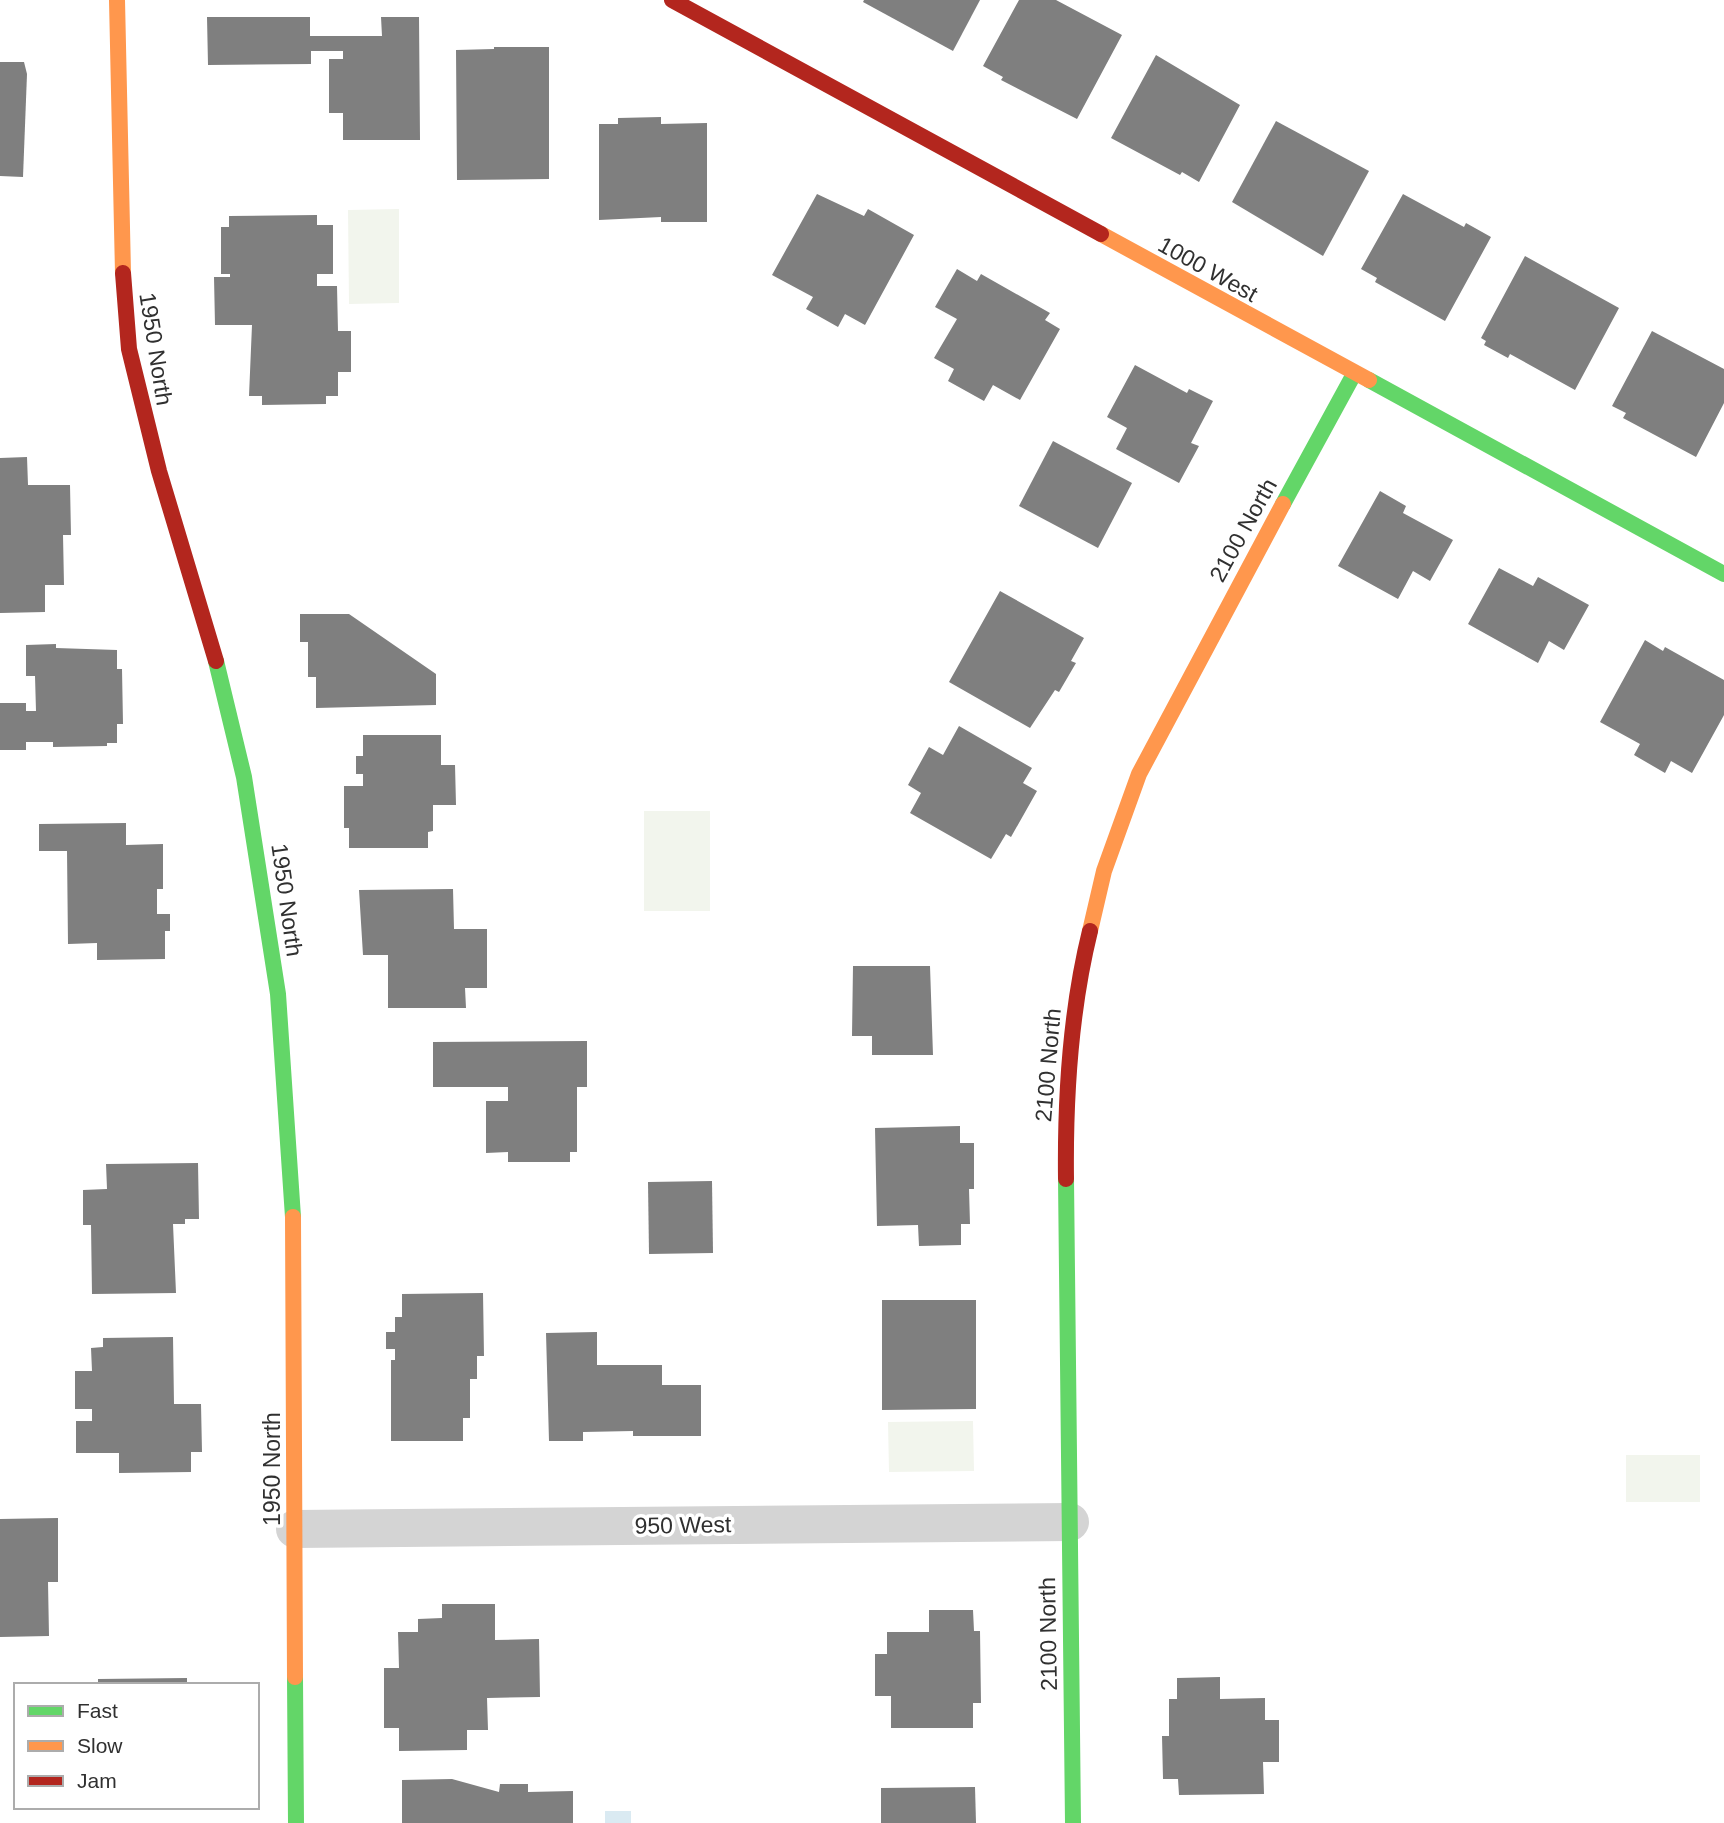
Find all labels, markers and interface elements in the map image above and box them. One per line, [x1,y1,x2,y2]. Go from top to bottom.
street label: 1000 West [1154,231,1263,307]
street label: 1950 North [134,291,178,407]
street label: 2100 North [1204,474,1282,586]
street label: 1950 North [266,842,308,958]
street label: 2100 North [1030,1007,1066,1123]
street label: 1950 North [259,1412,285,1526]
street label: 950 West [634,1511,732,1539]
street label: 2100 North [1034,1577,1062,1691]
legend [14,1683,259,1809]
text: Fast [77,1699,118,1722]
text: Slow [77,1734,123,1757]
text: Jam [77,1769,117,1792]

